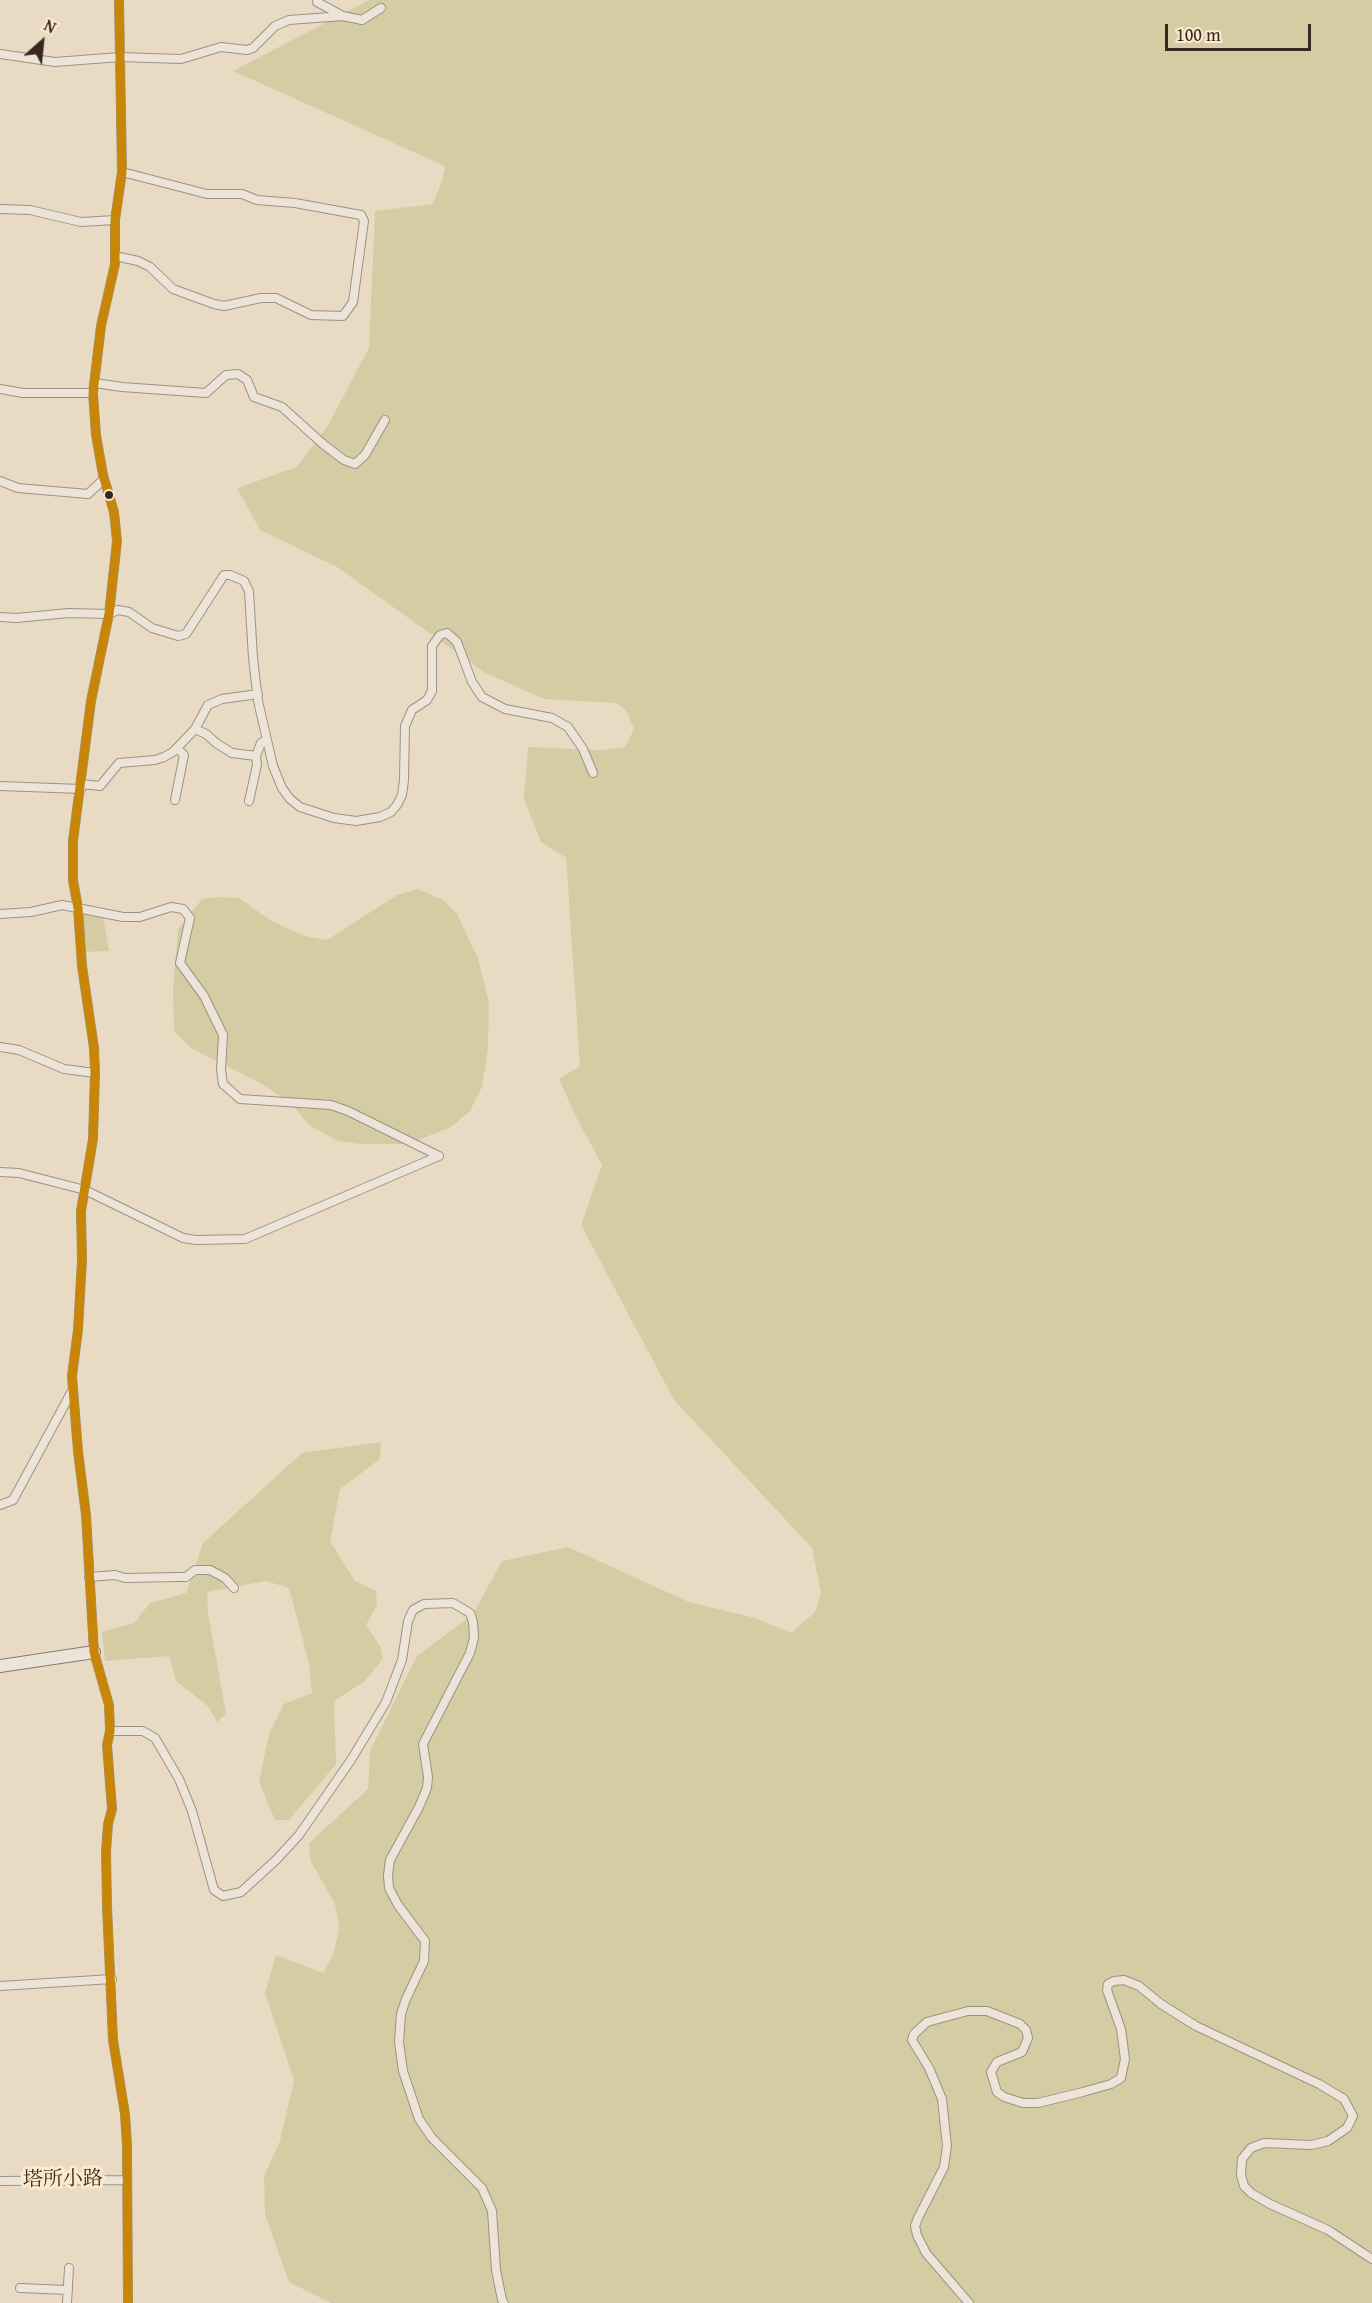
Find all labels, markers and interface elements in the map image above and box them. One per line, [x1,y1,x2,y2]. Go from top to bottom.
north arrow [12,12,72,72]
scale bar [1168,12,1314,50]
text: N [40,13,60,39]
text: 100 m [1176,21,1221,48]
unlabelled marker [103,489,115,501]
street label: 塔所小路 [23,2167,103,2193]

